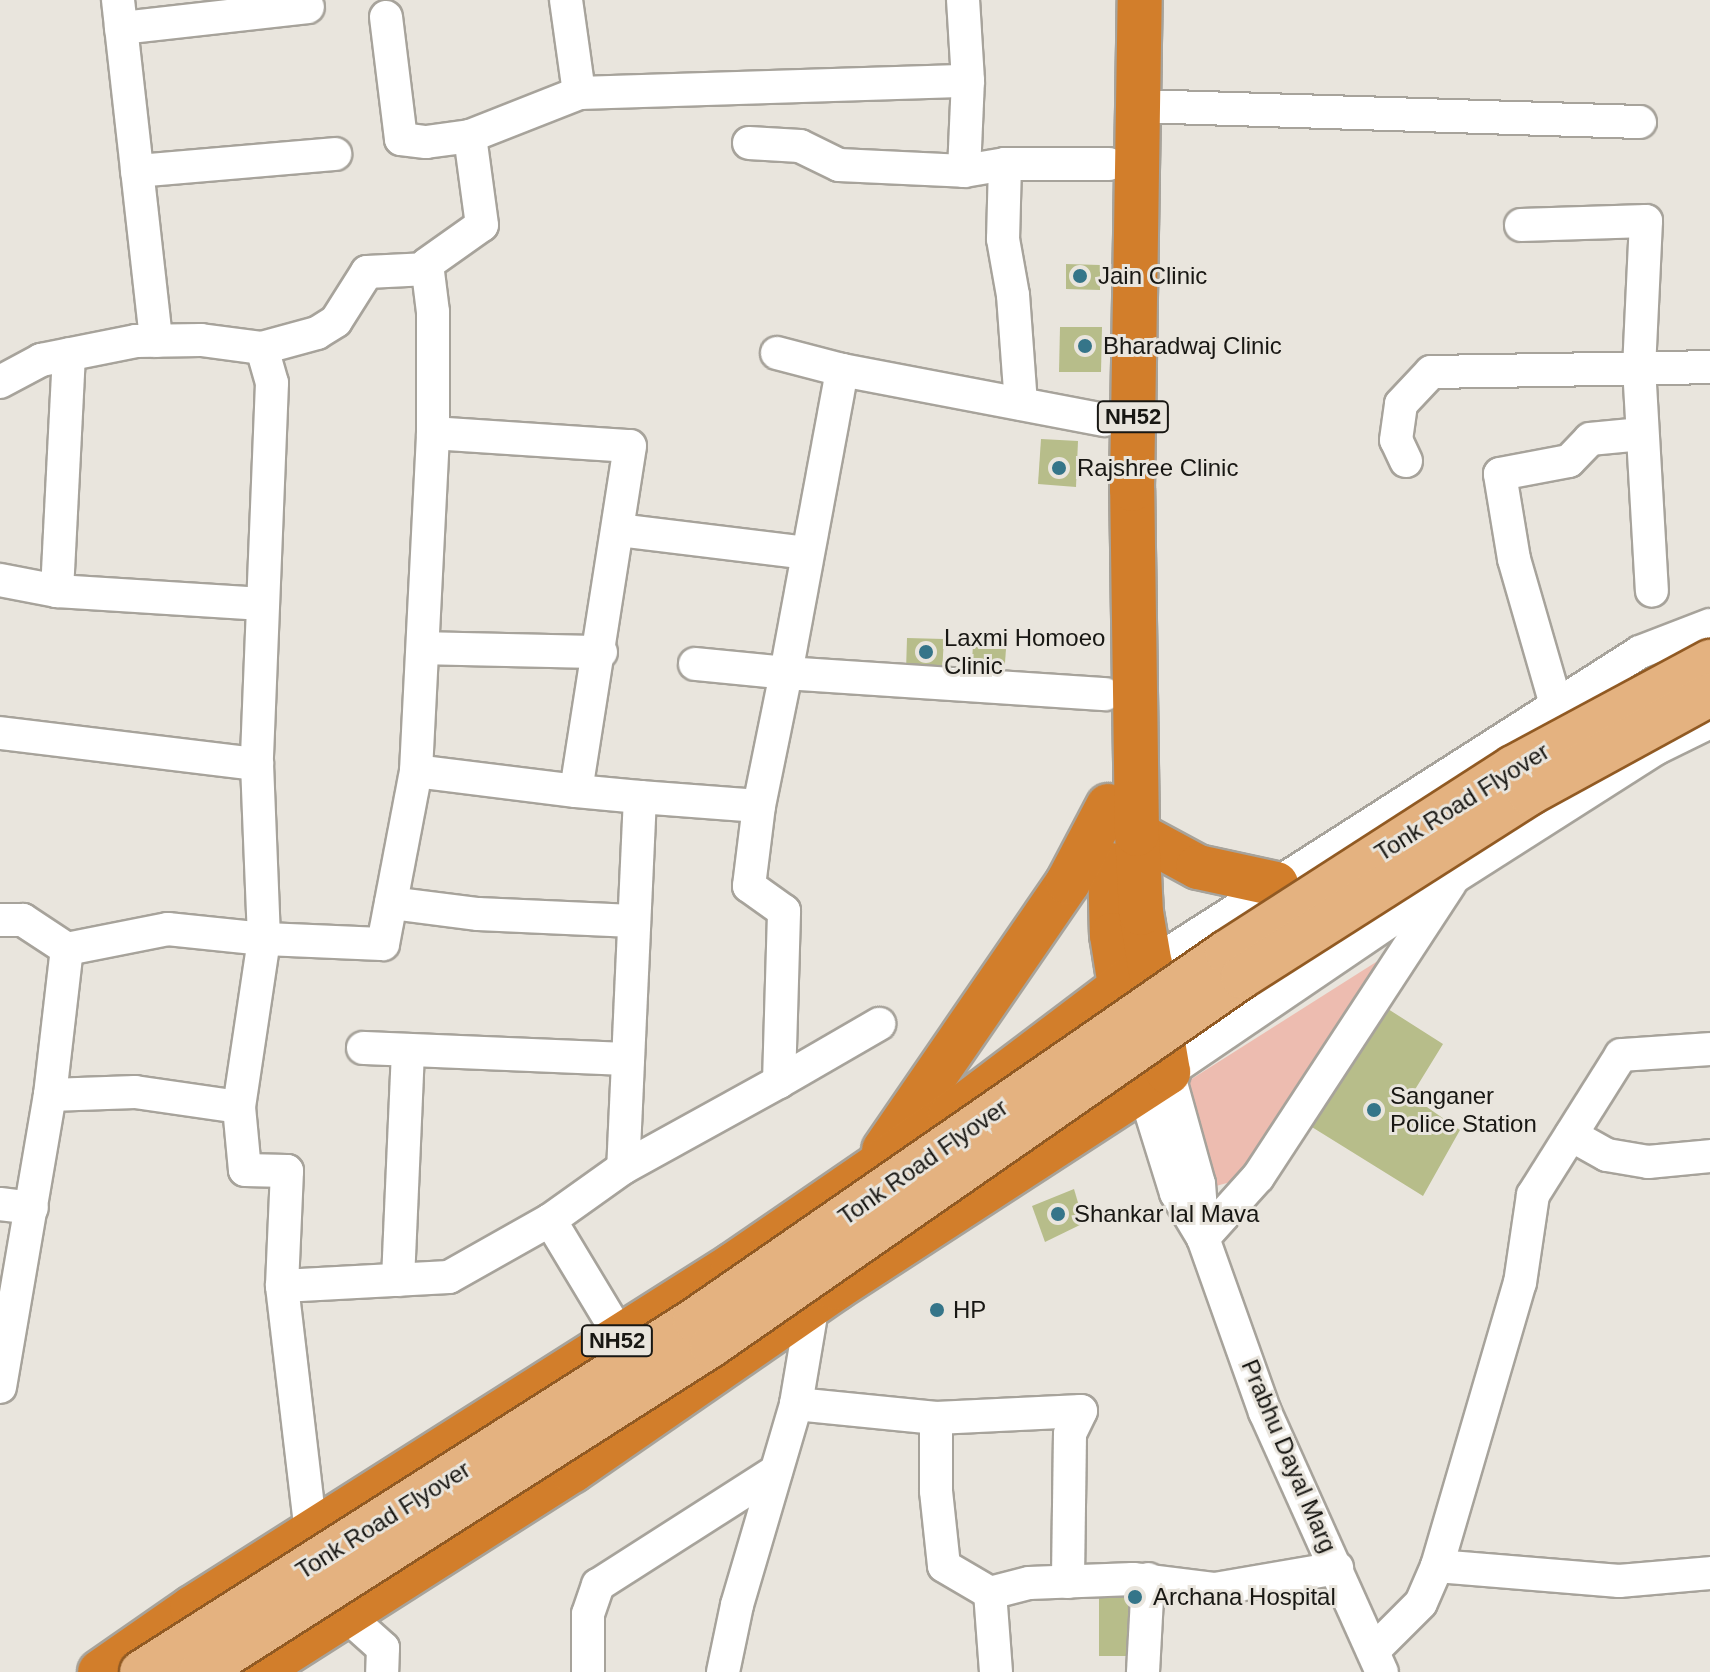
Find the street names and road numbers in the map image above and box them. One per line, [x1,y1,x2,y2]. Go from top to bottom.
road number: NH52 [1095,399,1171,435]
street label: Tonk Road Flyover [1370,737,1554,867]
street label: Tonk Road Flyover [833,1093,1013,1231]
road number: NH52 [579,1323,655,1359]
street label: Prabhu Dayal Marg [1235,1355,1343,1557]
street label: Tonk Road Flyover [291,1455,475,1585]

